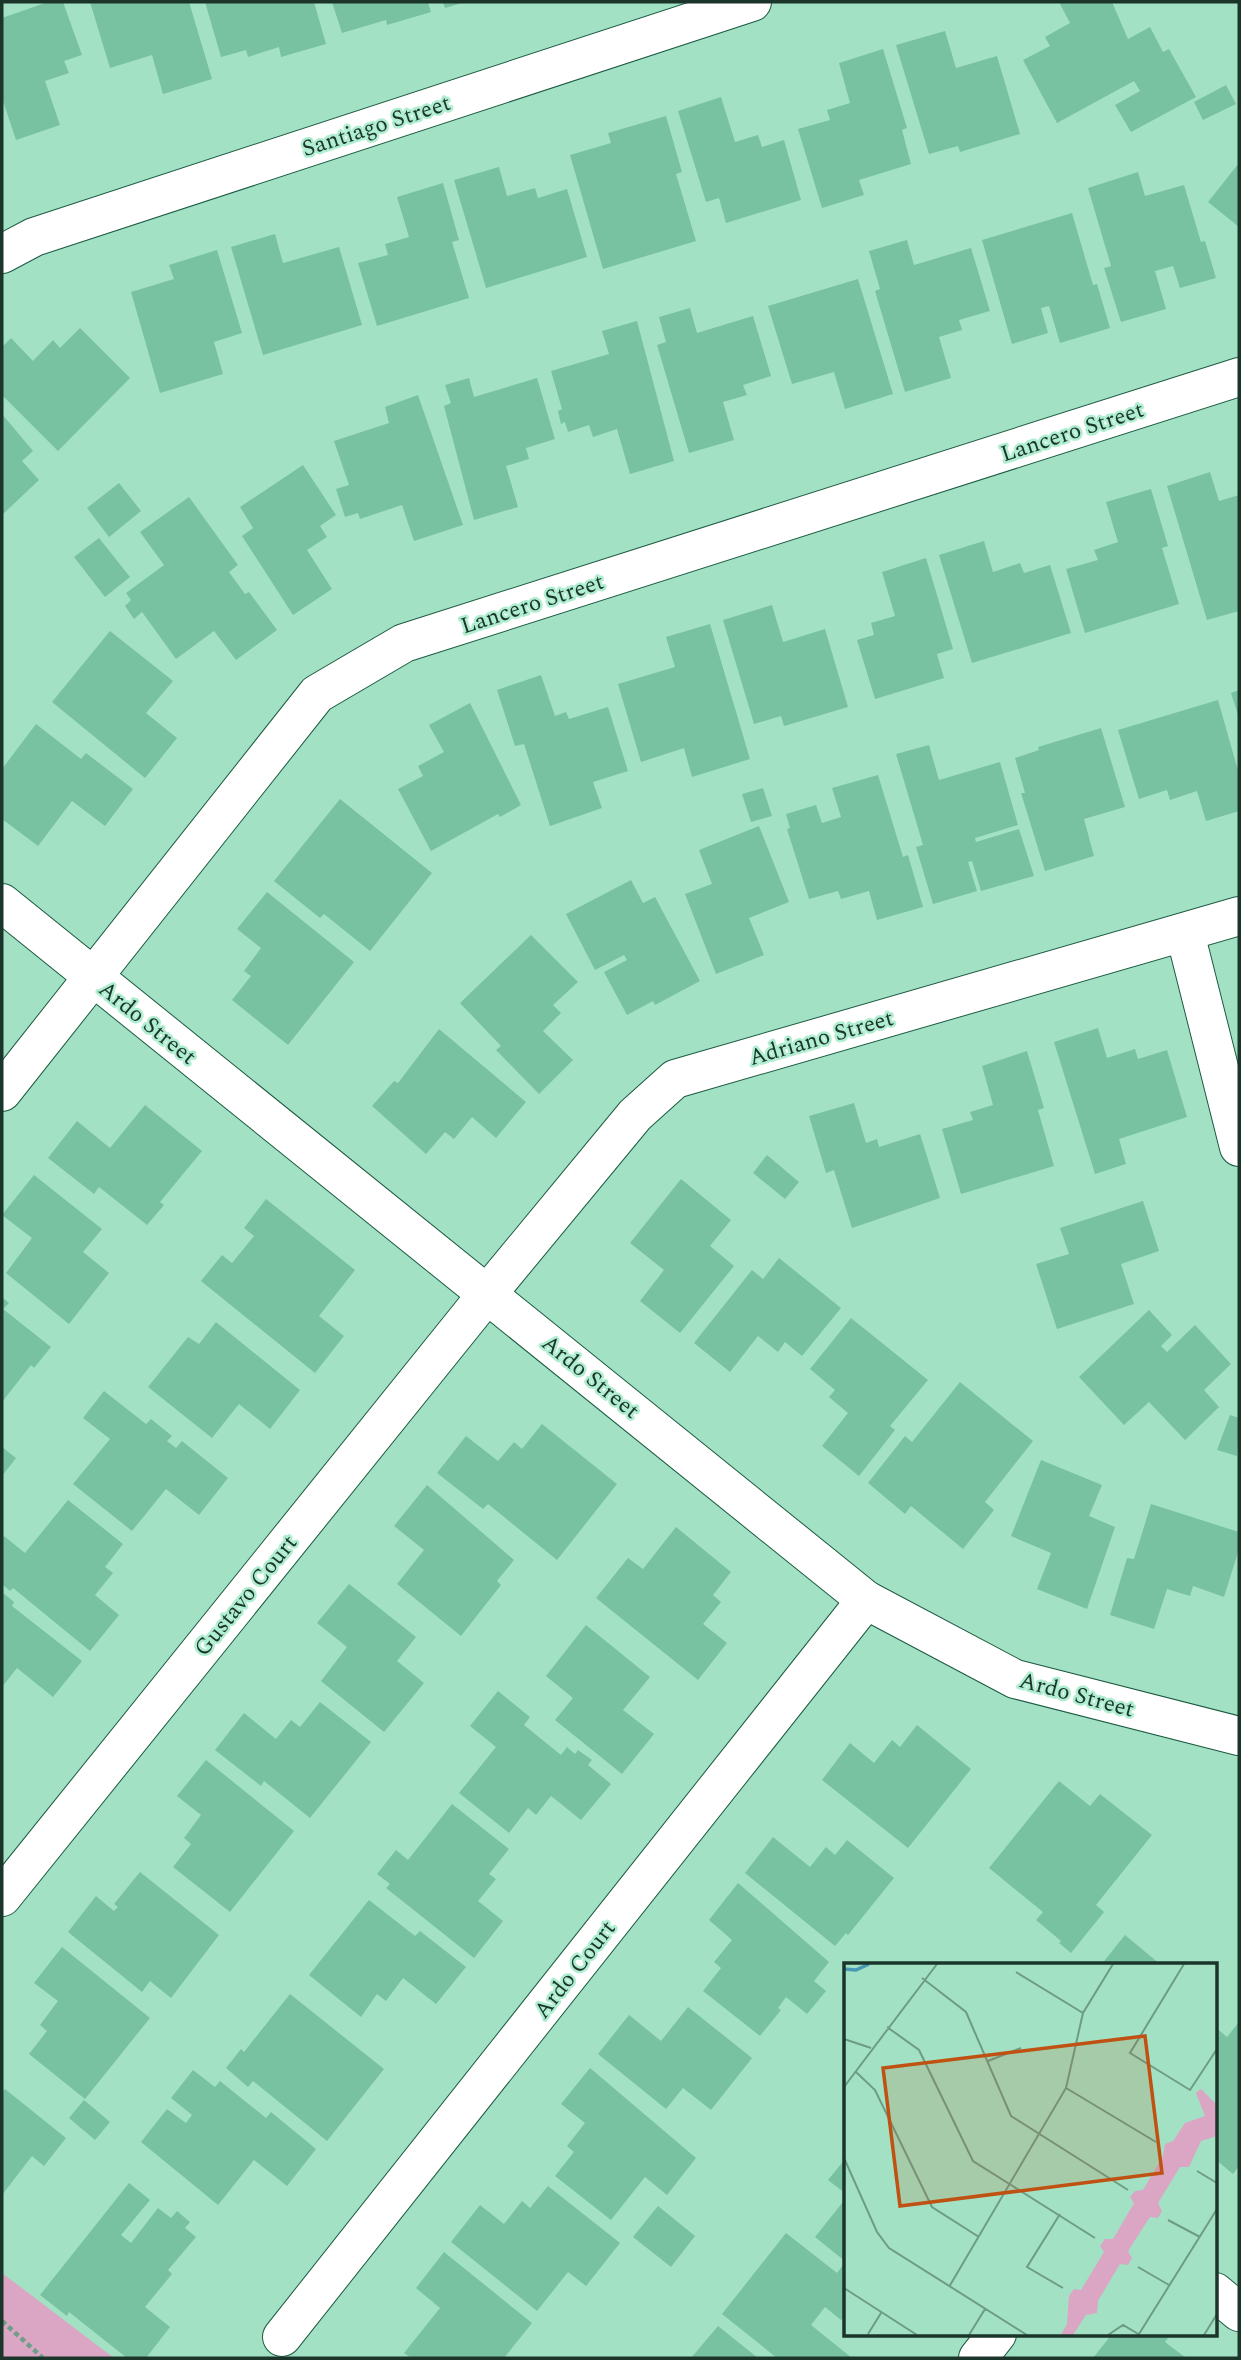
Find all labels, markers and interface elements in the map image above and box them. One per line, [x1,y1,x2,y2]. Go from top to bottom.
street label: Santiago Street [298,86,455,167]
street label: Lancero Street [996,393,1149,472]
street label: Lancero Street [456,565,609,644]
street label: Ardo Street [90,973,204,1074]
street label: Adriano Street [745,1001,898,1076]
street label: Ardo Street [533,1327,647,1428]
street label: Gustavo Court [186,1527,306,1665]
street label: Ardo Street [1015,1663,1138,1728]
street label: Ardo Court [525,1913,625,2027]
inset map [844,1963,1216,2336]

